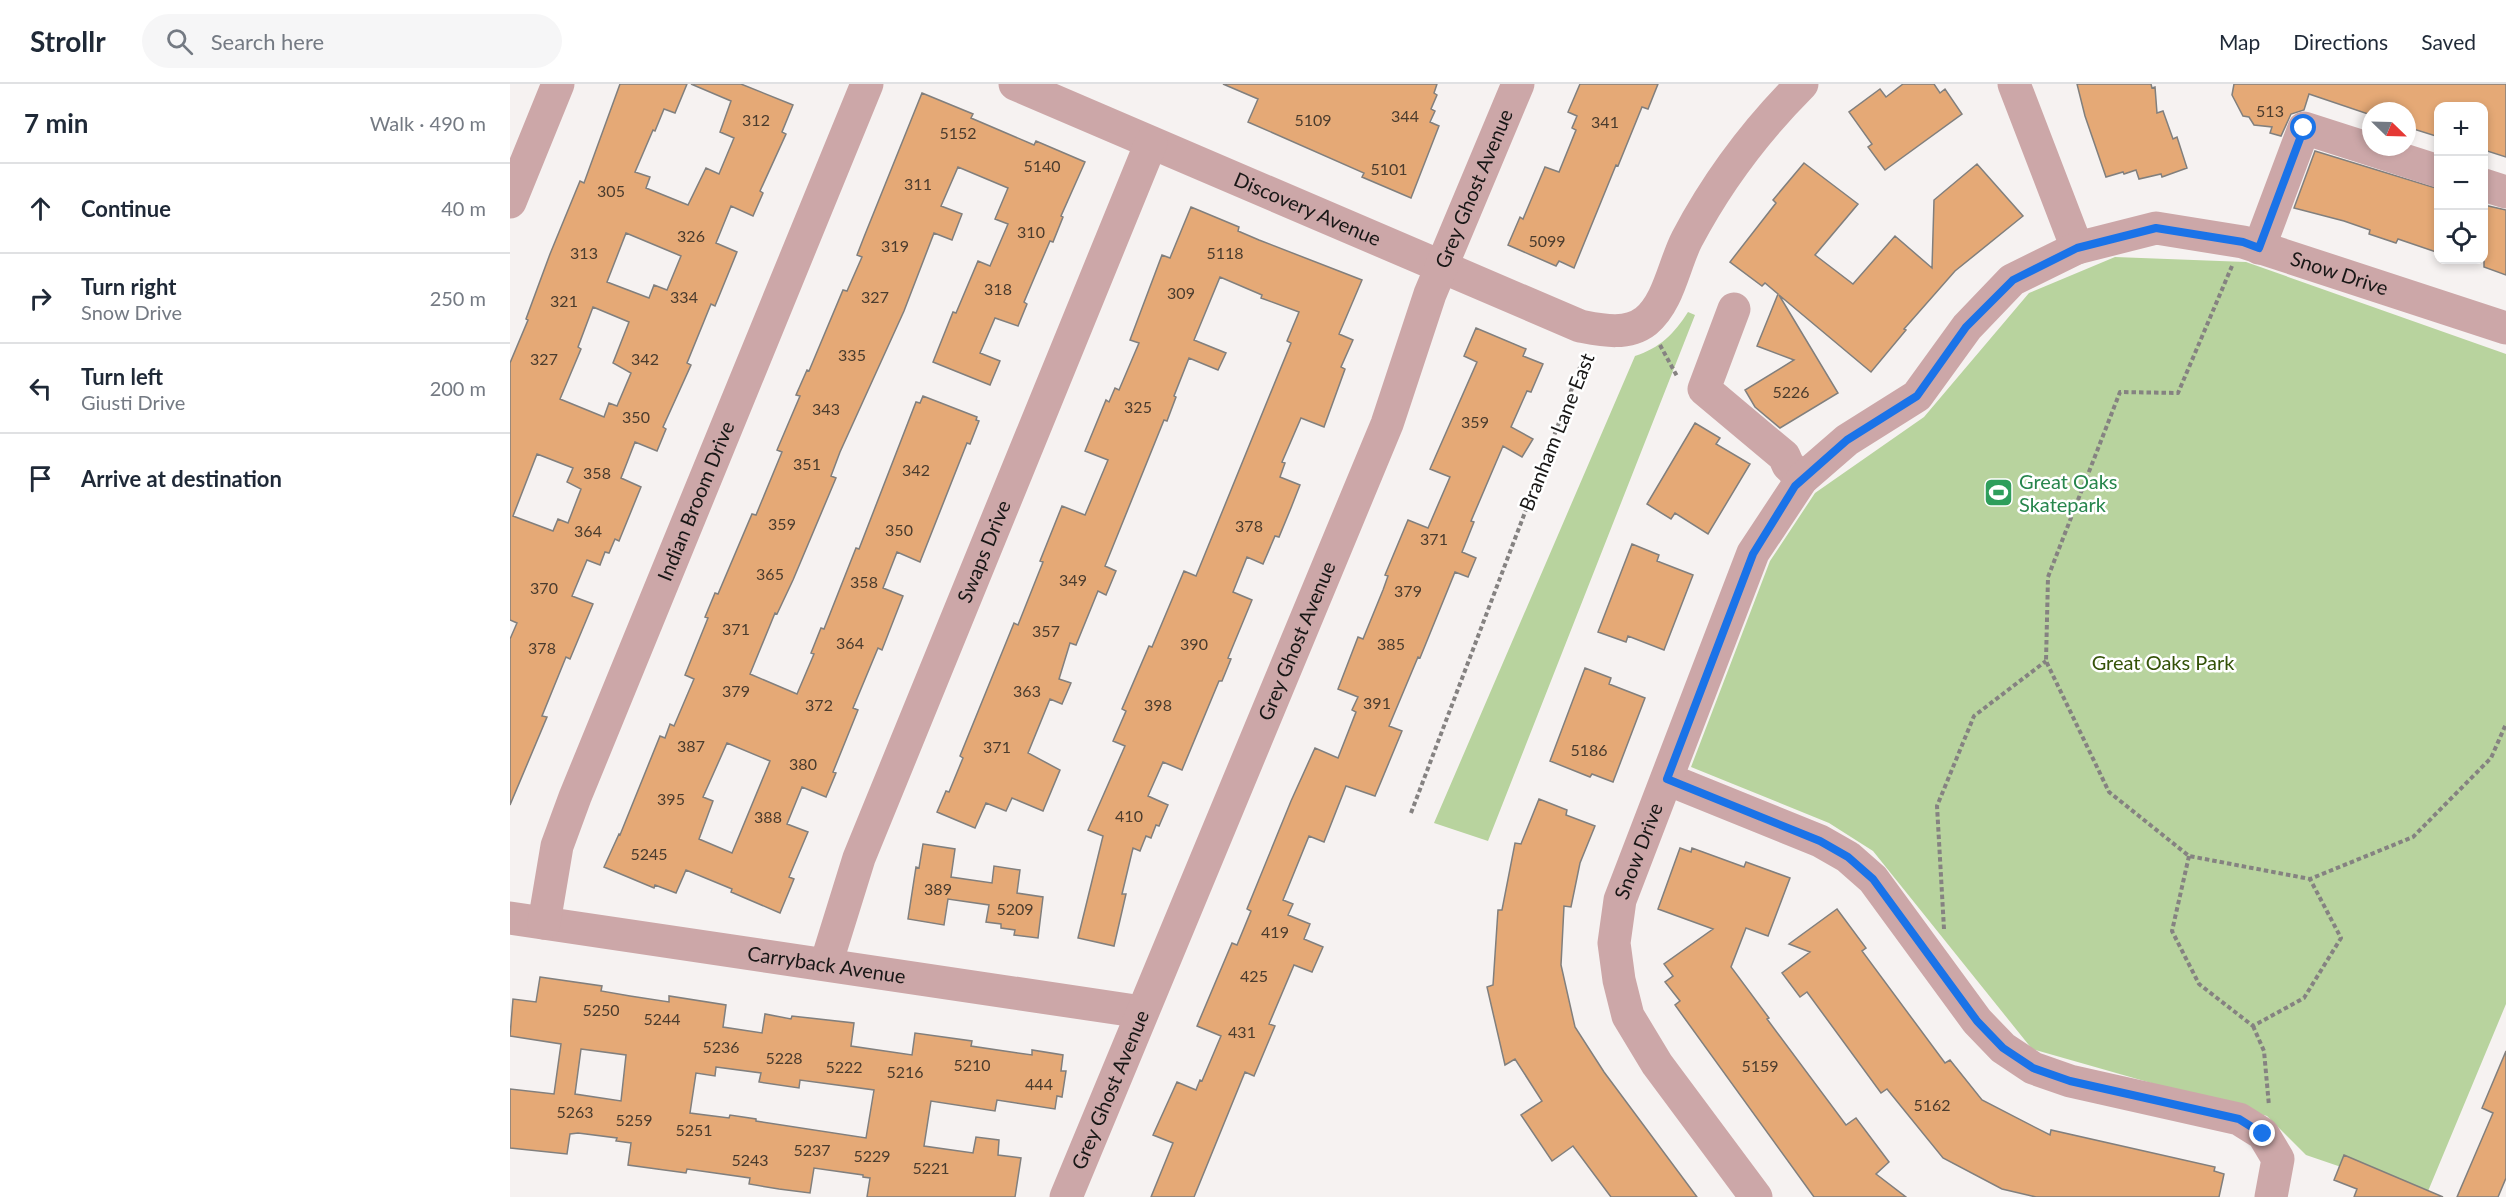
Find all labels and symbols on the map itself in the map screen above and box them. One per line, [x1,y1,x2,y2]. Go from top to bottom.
house number: 513 [2256,101,2284,120]
north arrow [2362,102,2416,156]
street label: Grey Ghost Avenue [1429,105,1517,272]
house number: 344 [1391,106,1419,125]
house number: 312 [742,110,770,129]
house number: 5109 [1294,110,1332,129]
house number: 341 [1591,112,1619,131]
route start [2290,114,2316,140]
house number: 5152 [939,123,977,142]
house number: 5140 [1023,156,1061,175]
house number: 5101 [1370,159,1408,178]
street label: Discovery Avenue [1231,166,1385,250]
house number: 311 [904,174,932,193]
house number: 305 [597,181,625,200]
house number: 310 [1017,222,1045,241]
house number: 326 [677,226,705,245]
house number: 5099 [1528,231,1566,250]
house number: 319 [881,236,909,255]
house number: 313 [570,243,598,262]
house number: 5118 [1206,243,1244,262]
street label: Snow Drive [2288,245,2391,300]
house number: 318 [984,279,1012,298]
house number: 309 [1167,283,1195,302]
house number: 334 [670,287,698,306]
house number: 327 [861,287,889,306]
house number: 321 [550,291,578,310]
house number: 335 [838,345,866,364]
house number: 327 [530,349,558,368]
house number: 342 [631,349,659,368]
street label: Branham Lane East [1514,349,1599,514]
house number: 5226 [1772,382,1810,401]
house number: 325 [1124,397,1152,416]
house number: 343 [812,399,840,418]
house number: 350 [622,407,650,426]
house number: 359 [1461,412,1489,431]
street label: Indian Broom Drive [652,417,739,584]
house number: 351 [793,454,821,473]
house number: 342 [902,460,930,479]
house number: 358 [583,463,611,482]
place label: Great Oaks Skatepark [2019,469,2118,516]
sports icon: Great Oaks Skatepark [1982,477,2014,509]
street label: Swaps Drive [952,496,1015,606]
house number: 359 [768,514,796,533]
house number: 378 [1235,516,1263,535]
house number: 350 [885,520,913,539]
house number: 364 [574,521,602,540]
house number: 371 [1420,529,1448,548]
street label: Grey Ghost Avenue [1252,557,1340,724]
house number: 365 [756,564,784,583]
house number: 349 [1059,570,1087,589]
house number: 358 [850,572,878,591]
house number: 370 [530,578,558,597]
house number: 379 [1394,581,1422,600]
house number: 371 [722,619,750,638]
house number: 357 [1032,621,1060,640]
house number: 364 [836,633,864,652]
house number: 390 [1180,634,1208,653]
house number: 385 [1377,634,1405,653]
house number: 378 [528,638,556,657]
park label: Great Oaks Park [2092,650,2235,674]
house number: 379 [722,681,750,700]
house number: 363 [1013,681,1041,700]
house number: 391 [1363,693,1391,712]
house number: 372 [805,695,833,714]
house number: 398 [1144,695,1172,714]
house number: 387 [677,736,705,755]
house number: 371 [983,737,1011,756]
house number: 5186 [1570,740,1608,759]
house number: 380 [789,754,817,773]
house number: 395 [657,789,685,808]
street label: Snow Drive [1608,799,1667,902]
house number: 410 [1115,806,1143,825]
house number: 388 [754,807,782,826]
house number: 5245 [630,844,668,863]
house number: 389 [924,879,952,898]
house number: 5209 [996,899,1034,918]
house number: 419 [1261,922,1289,941]
street label: Carryback Avenue [746,940,907,988]
house number: 425 [1240,966,1268,985]
house number: 5250 [582,1000,620,1019]
street label: Grey Ghost Avenue [1066,1006,1153,1173]
house number: 5244 [643,1009,681,1028]
house number: 431 [1228,1022,1256,1041]
house number: 5236 [702,1037,740,1056]
house number: 5228 [765,1048,803,1067]
house number: 5210 [953,1055,991,1074]
house number: 5159 [1741,1056,1779,1075]
house number: 5222 [825,1057,863,1076]
house number: 5216 [886,1062,924,1081]
house number: 444 [1025,1074,1053,1093]
house number: 5162 [1913,1095,1951,1114]
house number: 5263 [556,1102,594,1121]
house number: 5259 [615,1110,653,1129]
house number: 5251 [675,1120,713,1139]
route end [2249,1120,2275,1146]
house number: 5237 [793,1140,831,1159]
house number: 5229 [853,1146,891,1165]
house number: 5243 [731,1150,769,1169]
house number: 5221 [912,1158,950,1177]

